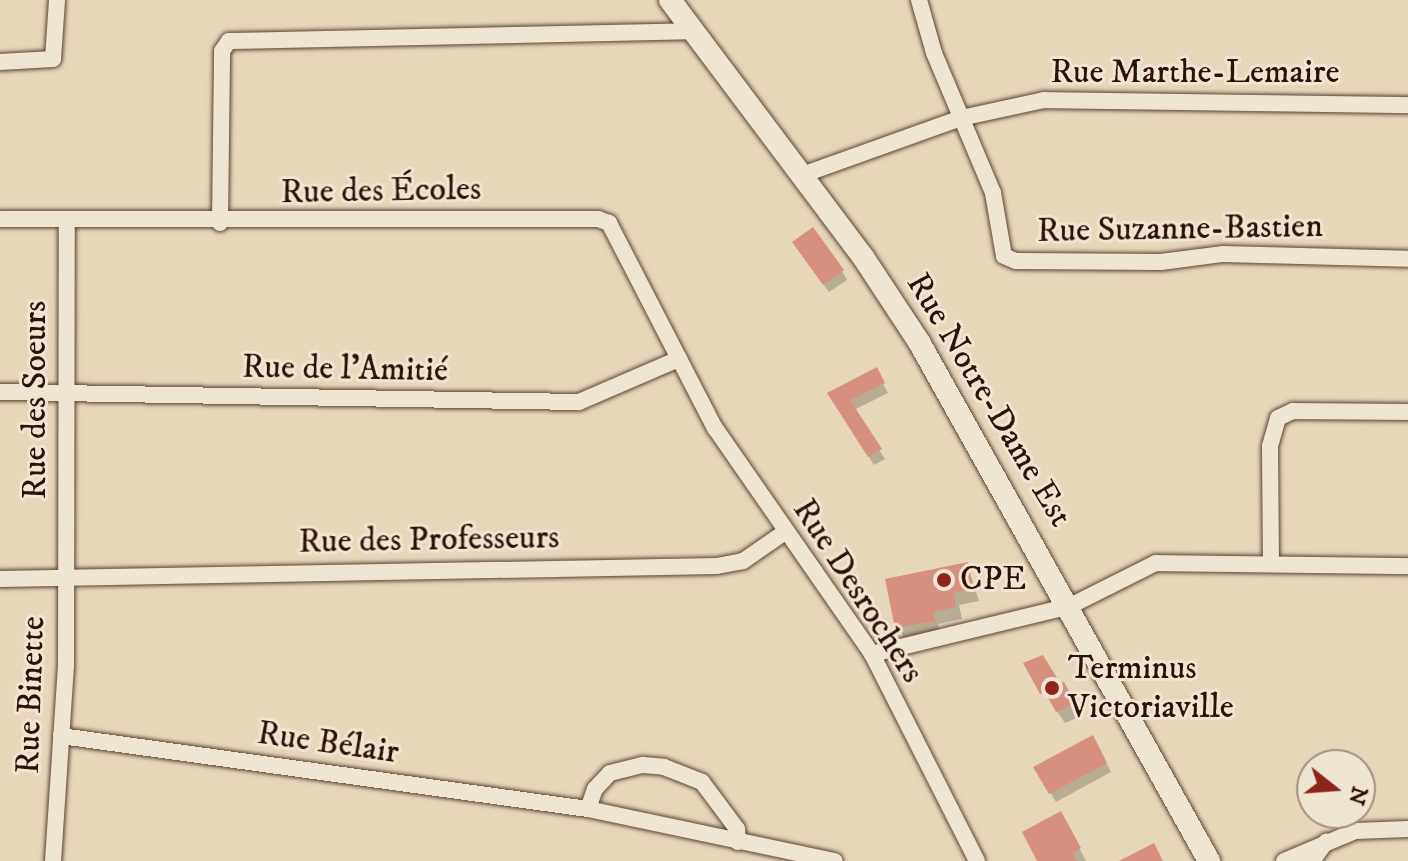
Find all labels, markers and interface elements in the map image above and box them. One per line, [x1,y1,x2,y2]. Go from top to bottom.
street label: Rue Marthe-Lemaire [1050,53,1340,93]
street label: Rue des Écoles [280,169,482,213]
street label: Rue Suzanne-Bastien [1037,206,1323,252]
street label: Rue Notre-Dame Est [897,266,1081,534]
street label: Rue des Soeurs [16,301,56,499]
street label: Rue de l'Amitié [242,347,448,391]
street label: Rue Desrochers [783,491,933,691]
street label: Rue des Professeurs [298,517,560,563]
place label: CPE [960,560,1026,600]
marker: CPE [935,571,953,589]
street label: Rue Binette [8,615,54,775]
place label: Terminus Victoriaville [1068,648,1234,728]
marker: Terminus Victoriaville [1043,679,1061,697]
street label: Rue Bélair [255,713,401,773]
north arrow [1296,749,1376,829]
text: N [1342,783,1373,808]

